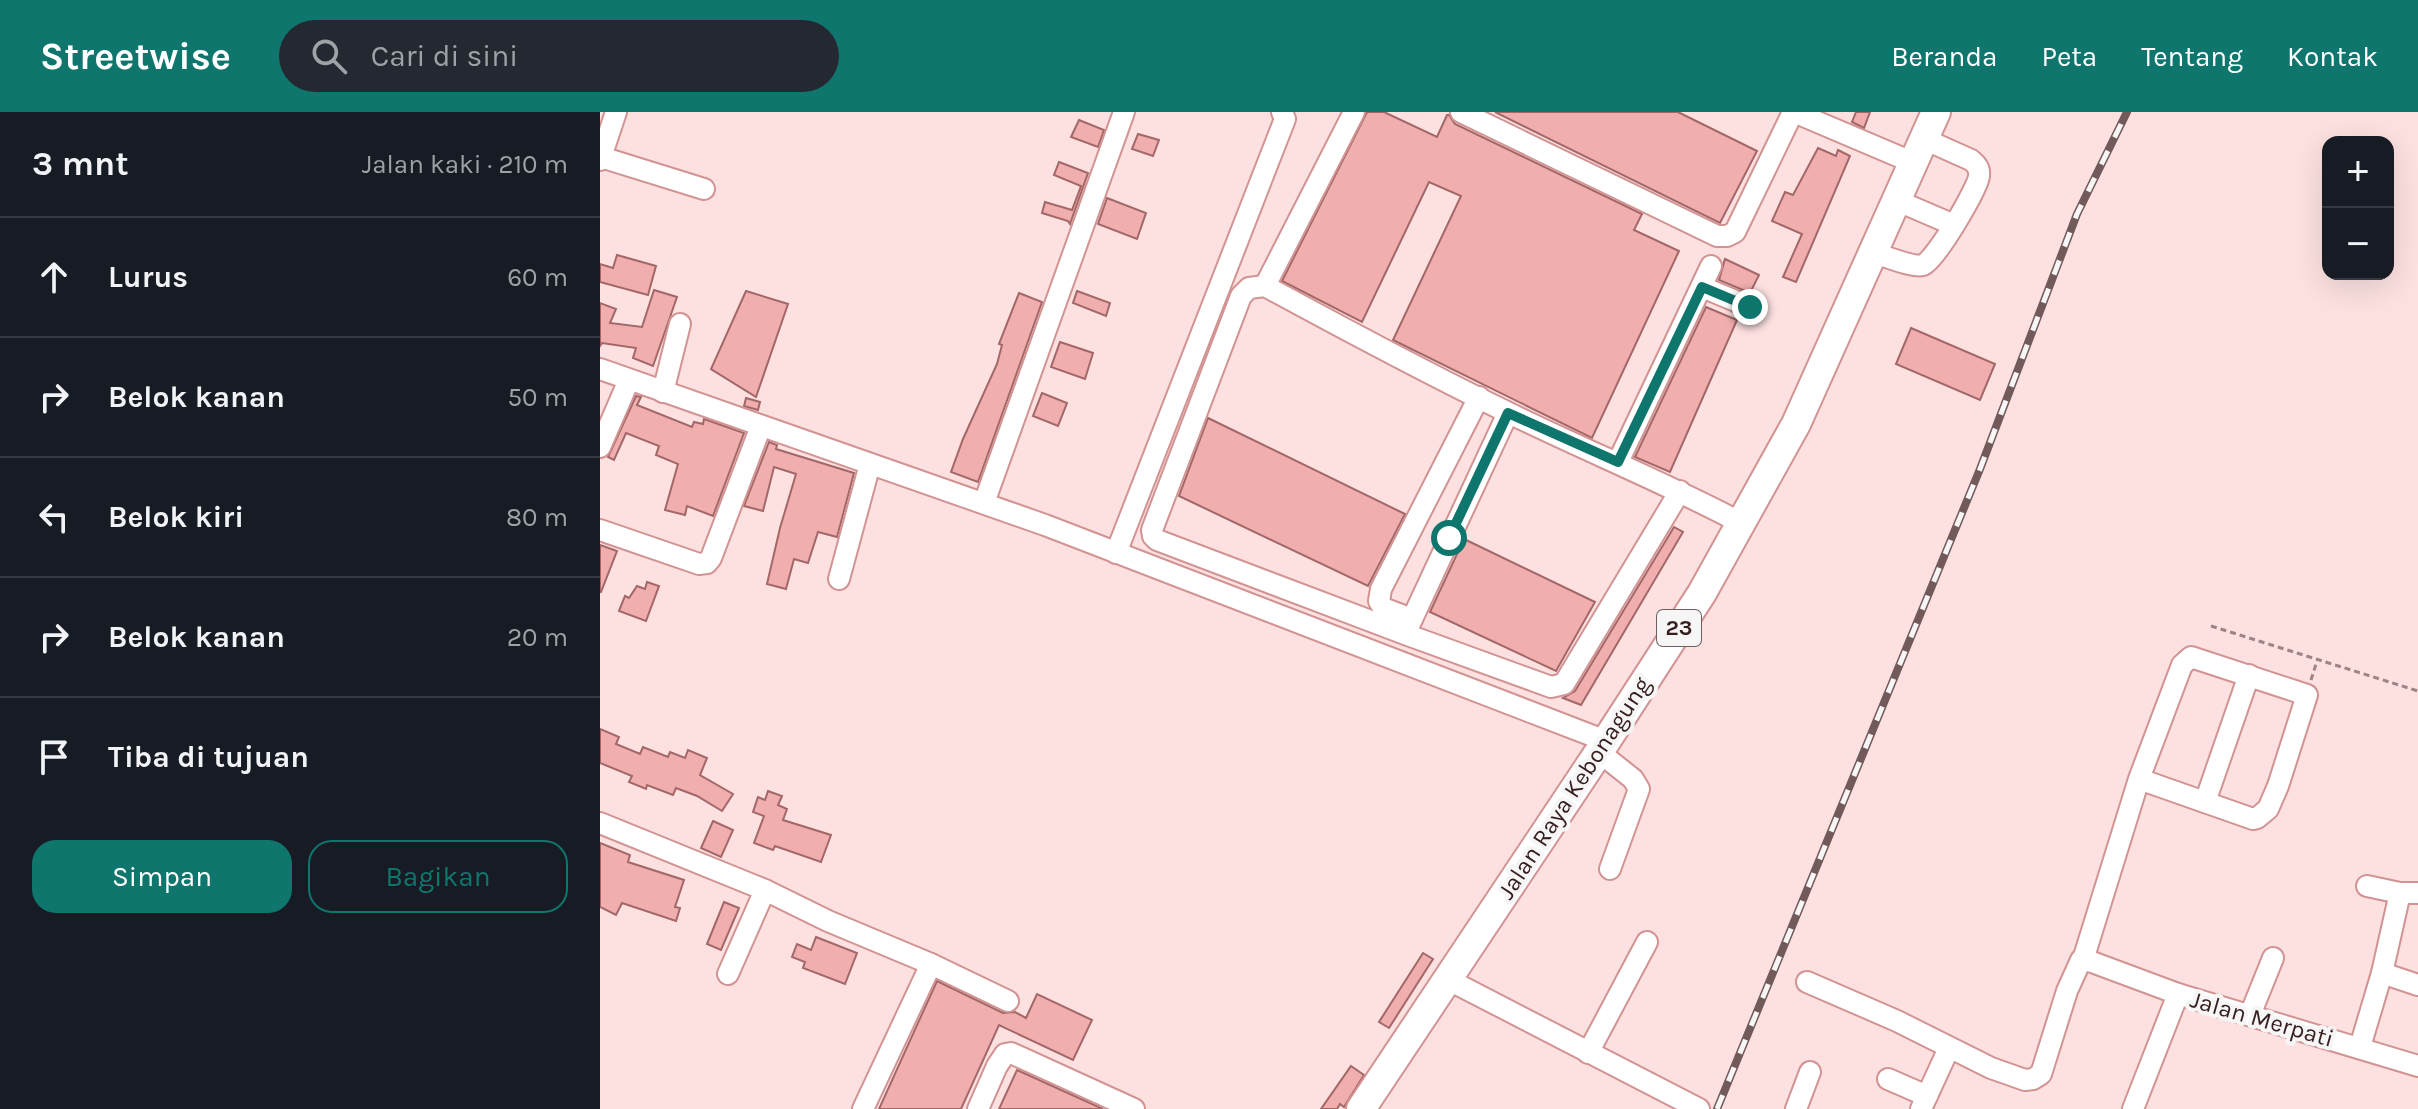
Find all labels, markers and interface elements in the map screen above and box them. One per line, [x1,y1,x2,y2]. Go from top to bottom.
search box [279,20,839,92]
text: Streetwise [40,34,231,79]
icon: search [307,34,351,78]
text: Cari di sini [371,38,518,74]
text: Beranda [1891,40,1997,73]
text: Peta [2041,40,2097,73]
text: Tentang [2141,40,2243,73]
text: Kontak [2287,40,2378,73]
map controls [2322,136,2394,280]
button: + [2322,136,2394,208]
text: 3 mnt [32,144,129,184]
text: Jalan kaki · 210 m [362,149,568,180]
button: − [2322,208,2394,280]
icon: ahead [32,255,76,299]
text: Lurus [108,259,188,295]
text: 60 m [507,262,568,293]
route end [1732,289,1768,325]
icon: right [32,375,76,419]
text: Belok kanan [108,379,285,415]
text: 50 m [507,382,568,413]
icon: left [32,495,76,539]
text: Belok kiri [108,499,244,535]
text: 80 m [506,502,568,533]
route start [1431,520,1467,556]
road number: 23 [1657,610,1701,646]
icon: right [32,615,76,659]
text: Belok kanan [108,619,285,655]
text: 20 m [507,622,568,653]
street label: Jalan Raya Kebonagung [1492,671,1657,904]
icon: arrive [32,735,76,779]
text: Tiba di tujuan [108,739,309,775]
button: Simpan [32,840,292,913]
button: Bagikan [308,840,568,913]
street label: Jalan Merpati [2187,985,2337,1053]

